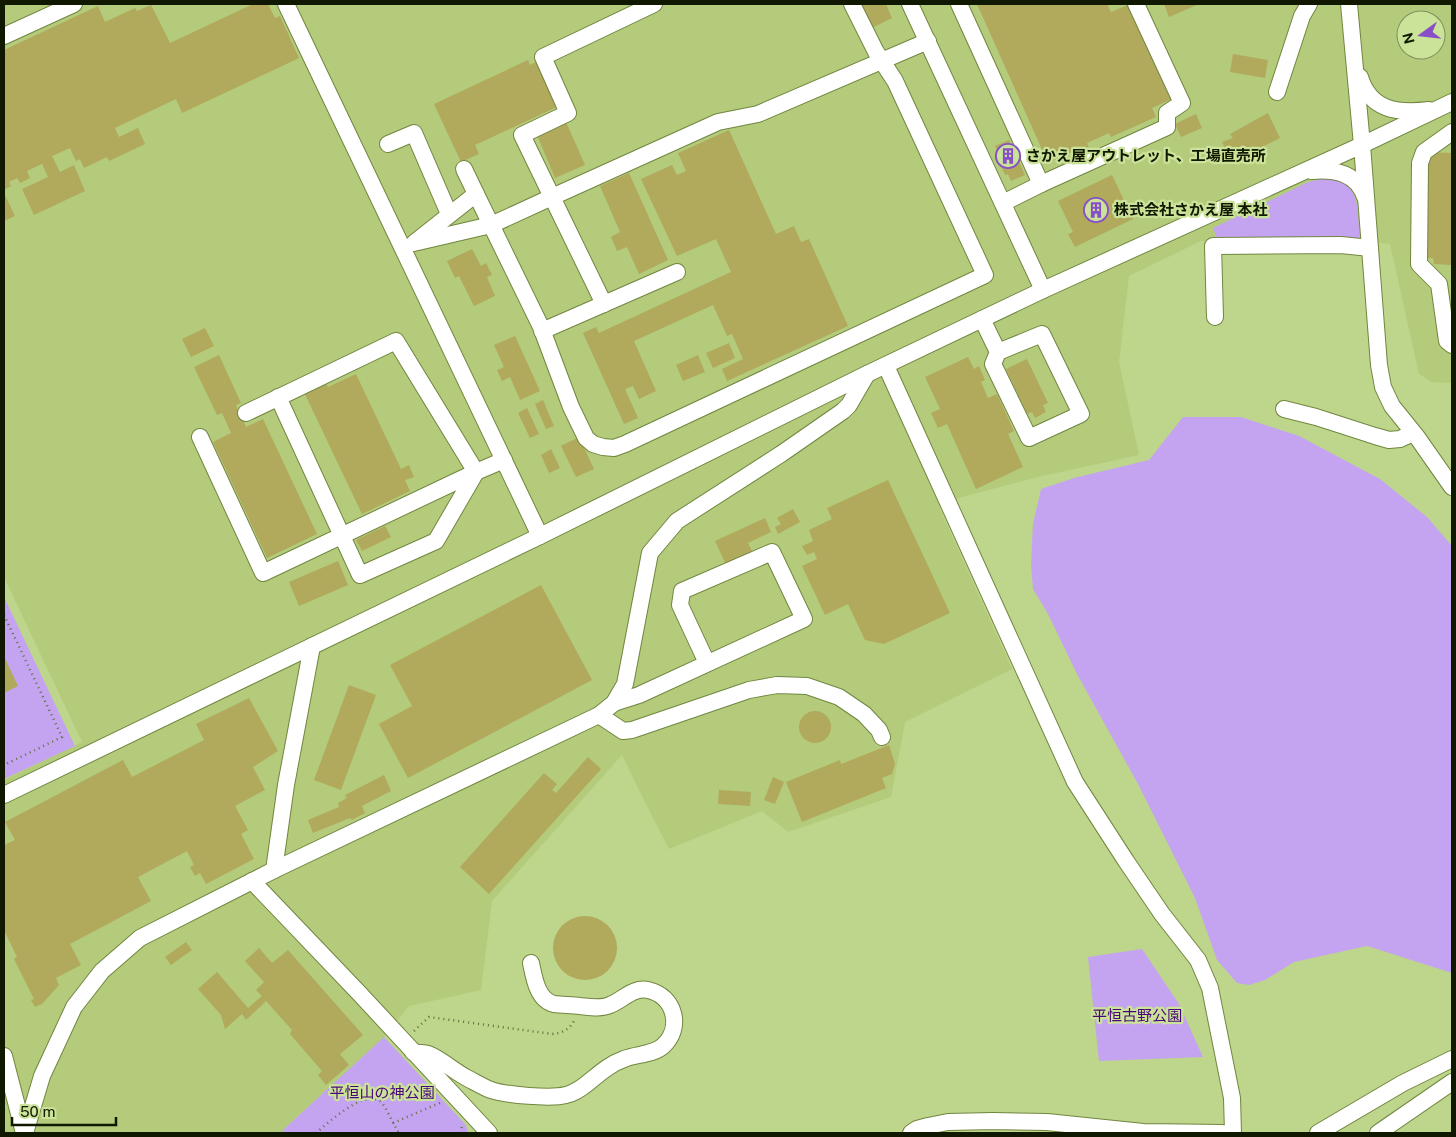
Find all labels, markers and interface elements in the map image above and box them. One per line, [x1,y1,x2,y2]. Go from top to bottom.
north arrow [1396,10,1446,60]
text: N [1399,31,1418,46]
building icon: さかえ屋アウトレット、工場直売所 [995,143,1021,169]
place label: さかえ屋アウトレット、工場直売所 [1026,147,1266,164]
building icon: 株式会社さかえ屋 本社 [1083,197,1109,223]
place label: 株式会社さかえ屋 本社 [1114,201,1267,218]
park label: 平恒古野公園 [1092,1007,1182,1024]
park label: 平恒山の神公園 [329,1084,435,1101]
scale bar [12,1094,116,1126]
text: 50 m [20,1103,55,1120]

